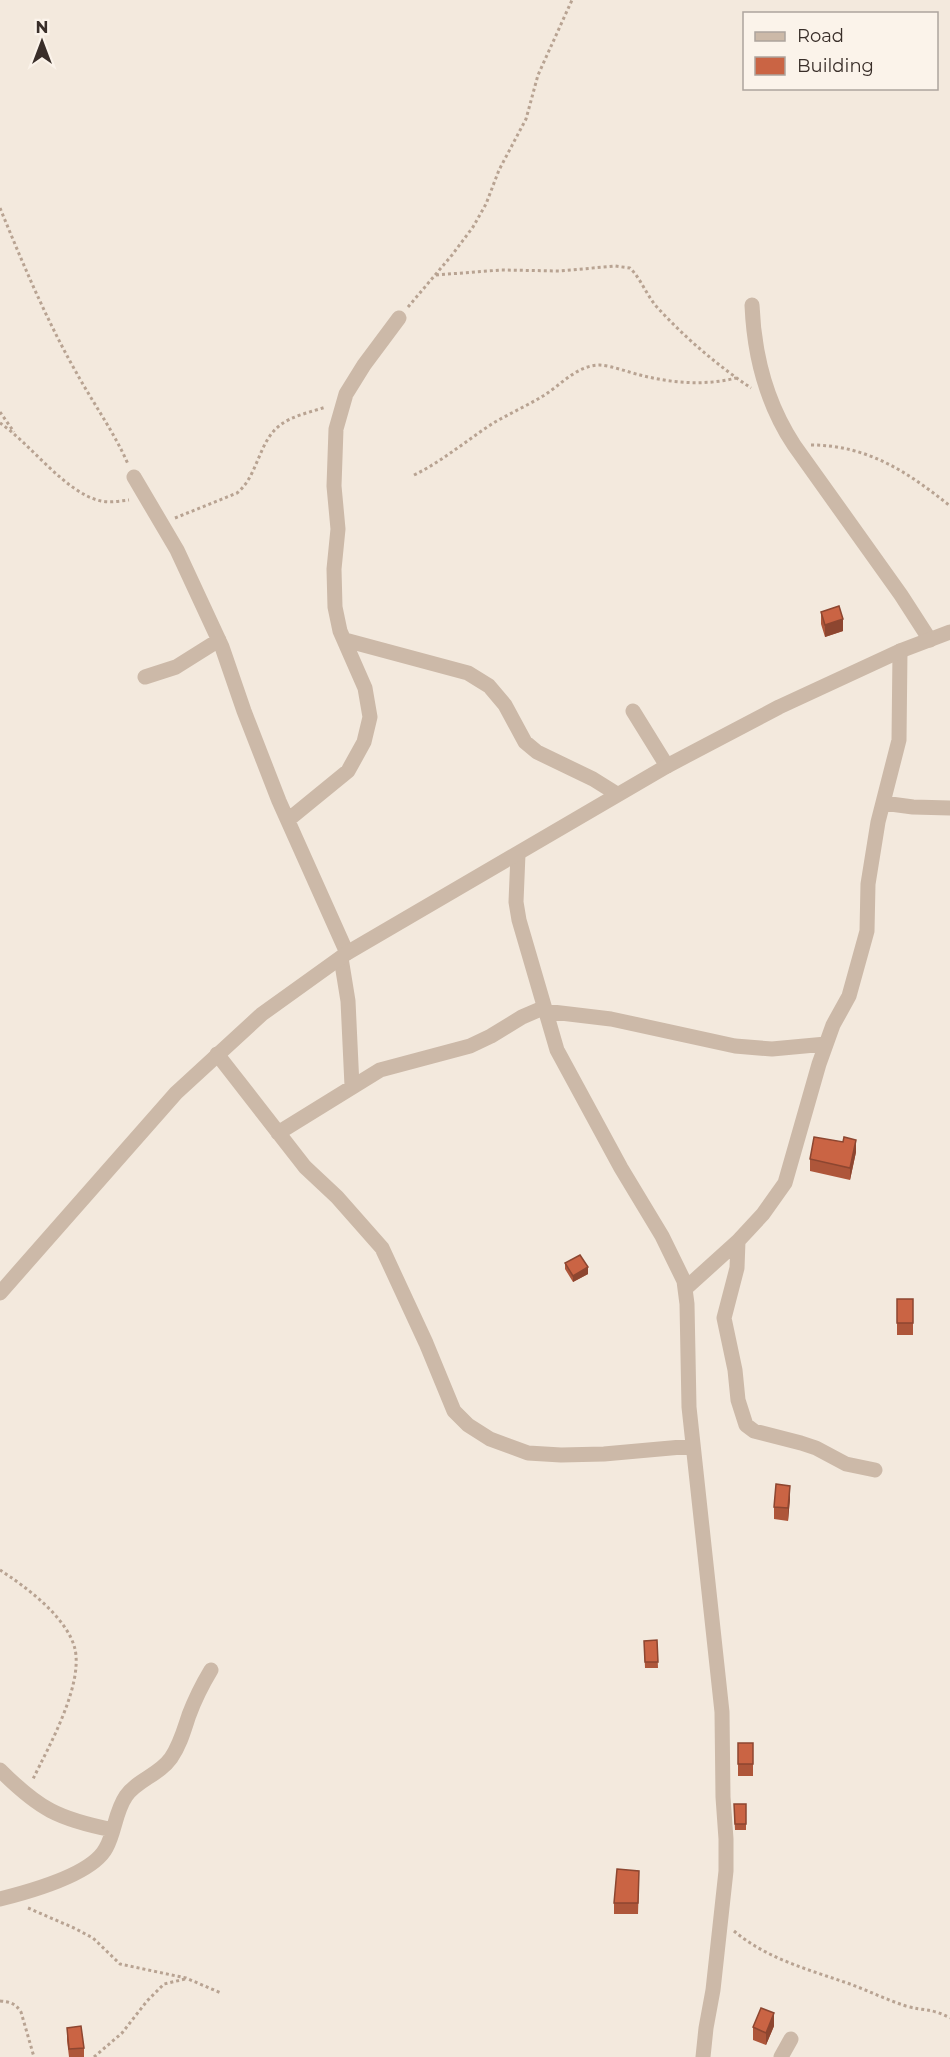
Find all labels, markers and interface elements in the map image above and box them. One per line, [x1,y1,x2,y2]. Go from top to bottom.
north arrow [12,12,72,72]
legend [743,12,938,90]
text: N [36,18,48,37]
text: Road [797,25,844,47]
text: Building [797,55,874,77]

